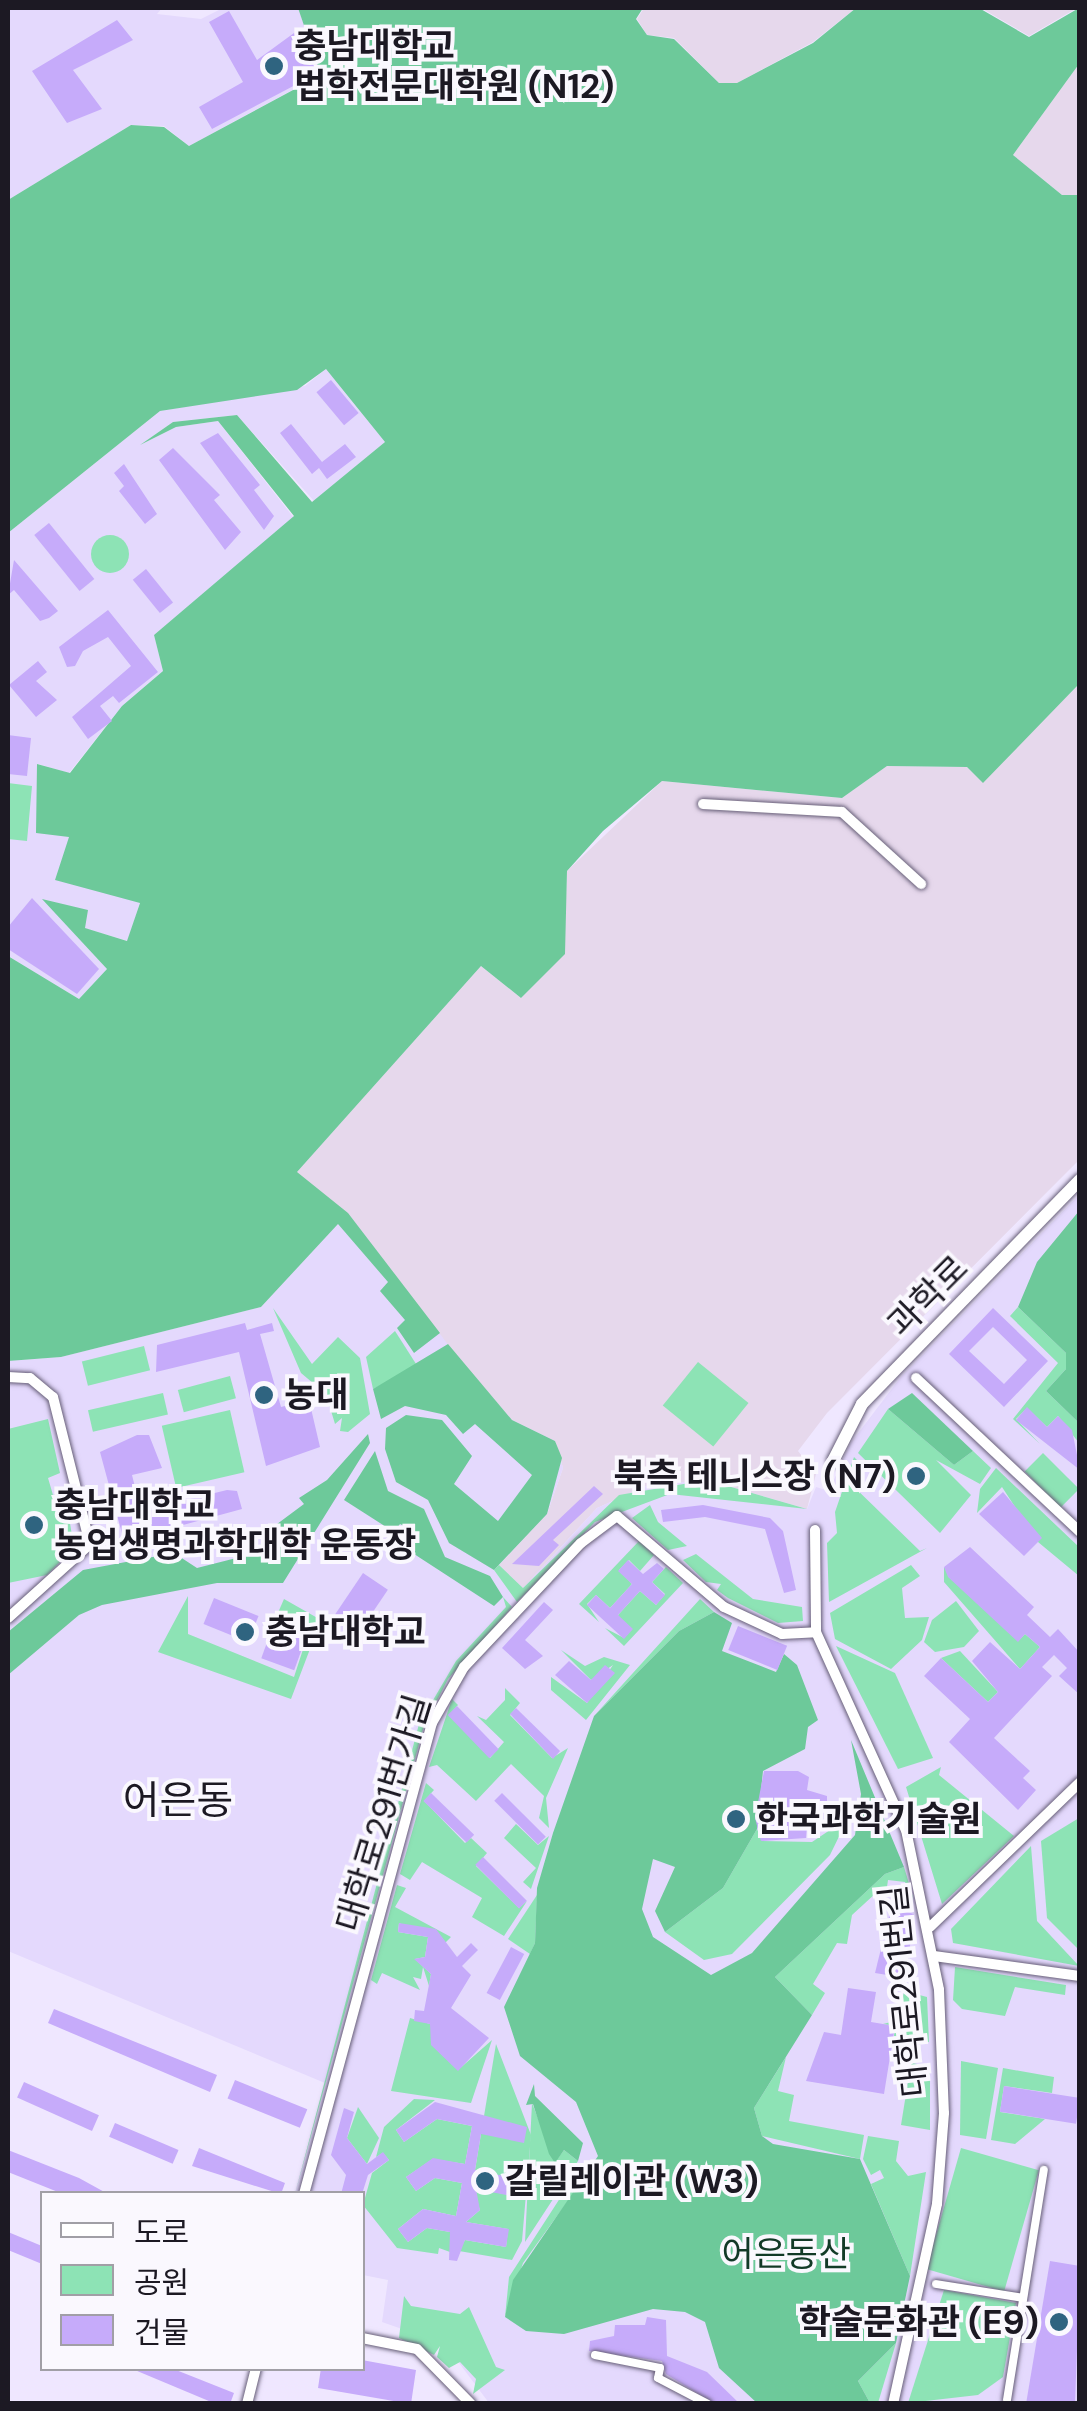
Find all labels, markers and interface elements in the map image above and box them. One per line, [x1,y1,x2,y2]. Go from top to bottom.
place label: 충남대학교 법학전문대학원 (N12) [294,25,614,107]
marker: 충남대학교 법학전문대학원 (N12) [263,55,285,77]
street label: 과학로 [879,1247,977,1345]
place label: 농대 [284,1374,348,1416]
marker: 농대 [253,1384,275,1406]
place label: 북측 테니스장 (N7) [614,1455,896,1497]
marker: 북측 테니스장 (N7) [905,1465,927,1487]
place label: 충남대학교 농업생명과학대학 운동장 [54,1484,416,1566]
marker: 충남대학교 농업생명과학대학 운동장 [23,1514,45,1536]
place label: 충남대학교 [265,1611,426,1653]
marker: 충남대학교 [234,1621,256,1643]
street label: 대학로291번가길 [327,1690,439,1936]
district label: 어은동 [123,1776,233,1824]
place label: 한국과학기술원 [756,1798,981,1840]
marker: 한국과학기술원 [725,1808,747,1830]
street label: 대학로291번길 [872,1883,936,2099]
place label: 갈릴레이관 (W3) [505,2160,759,2202]
marker: 갈릴레이관 (W3) [474,2170,496,2192]
legend [40,2191,365,2371]
text: 도로 [134,2213,189,2252]
park label: 어은동산 [722,2233,850,2275]
text: 공원 [134,2263,189,2302]
place label: 학술문화관 (E9) [800,2301,1039,2343]
marker: 학술문화관 (E9) [1048,2311,1070,2333]
text: 건물 [134,2313,189,2352]

